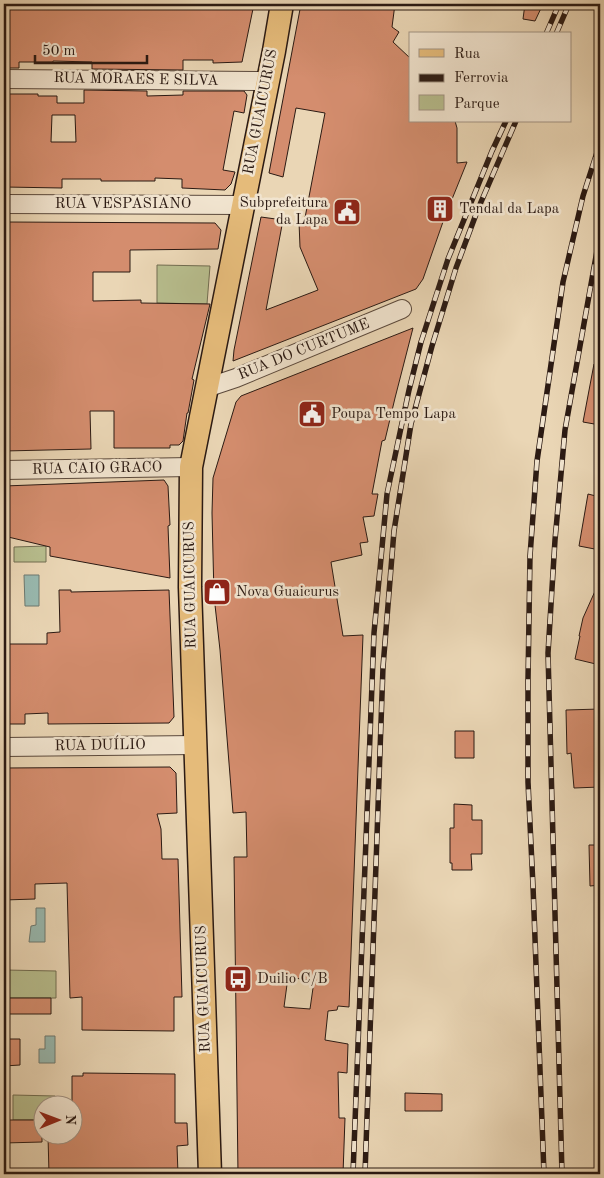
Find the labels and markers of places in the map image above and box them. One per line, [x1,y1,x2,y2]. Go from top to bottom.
building icon: Tendal da Lapa [425,194,455,224]
place label: Subprefeitura da Lapa [239,196,329,228]
public building icon: Subprefeitura da Lapa [332,197,362,227]
place label: Tendal da Lapa [459,202,560,217]
public building icon: Poupa Tempo Lapa [297,399,327,429]
place label: Poupa Tempo Lapa [331,407,456,422]
shop icon: Nova Guaicurus [202,577,232,607]
place label: Nova Guaicurus [236,585,339,600]
bus stop icon: Duilio C/B [223,964,253,994]
place label: Duilio C/B [257,972,328,987]

